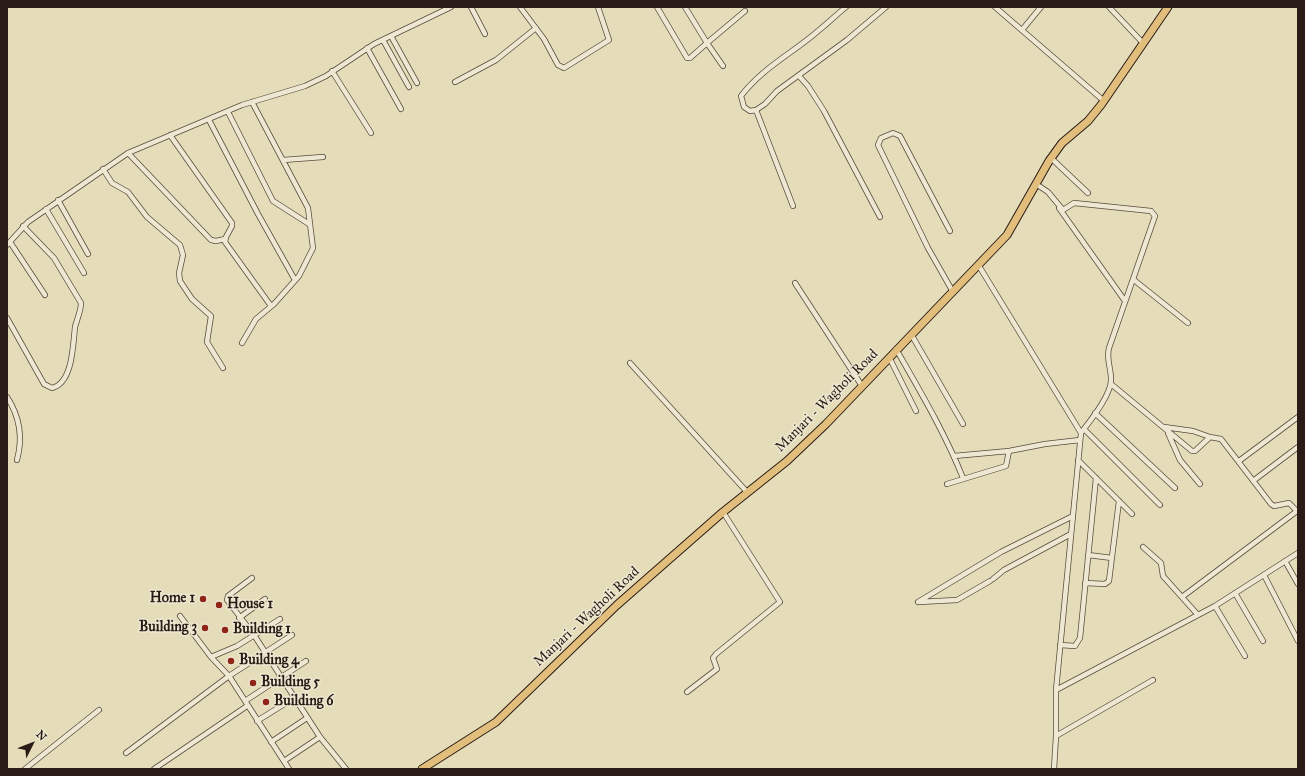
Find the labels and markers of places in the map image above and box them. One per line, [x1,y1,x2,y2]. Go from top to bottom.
place label: Home 1 [150,591,195,607]
marker: Home 1 [198,594,208,604]
place label: House 1 [227,597,273,613]
marker: House 1 [214,600,224,610]
place label: Building 3 [139,620,197,636]
place label: Building 1 [233,622,291,638]
marker: Building 3 [200,623,210,633]
marker: Building 1 [220,625,230,635]
place label: Building 4 [239,653,299,669]
marker: Building 4 [226,656,236,666]
place label: Building 5 [261,675,320,691]
marker: Building 5 [248,678,258,688]
place label: Building 6 [274,694,333,710]
marker: Building 6 [261,697,271,707]

